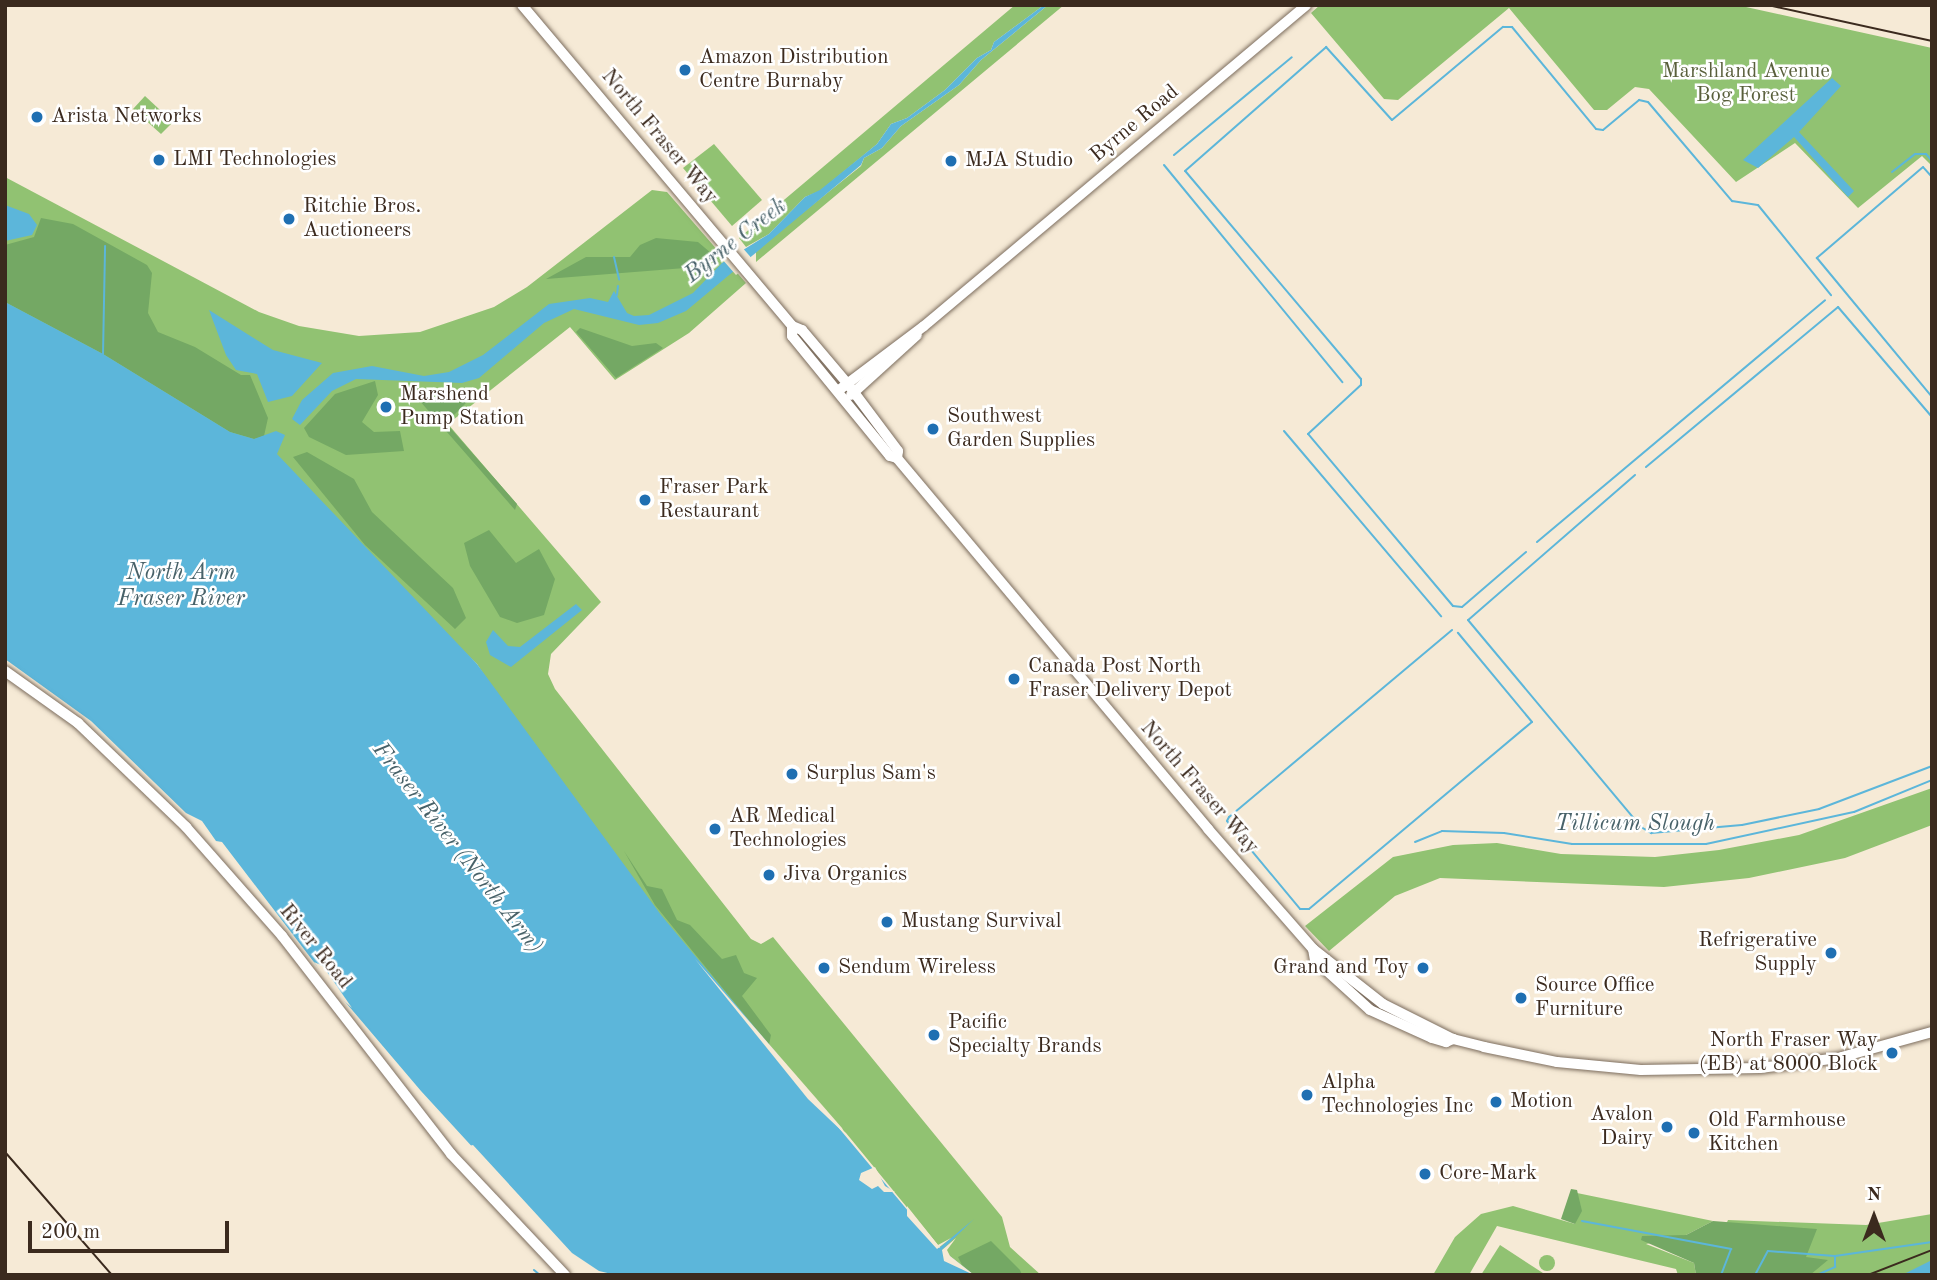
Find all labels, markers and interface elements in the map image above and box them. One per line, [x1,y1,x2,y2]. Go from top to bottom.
place label: Amazon Distribution Centre Burnaby [699,45,889,95]
park label: Marshland Avenue Bog Forest [1662,59,1830,109]
marker: Amazon Distribution Centre Burnaby [677,62,693,78]
street label: North Fraser Way [595,64,723,210]
street label: Byrne Road [1086,80,1184,168]
place label: Arista Networks [51,104,202,130]
marker: Arista Networks [29,109,45,125]
place label: LMI Technologies [173,147,336,173]
place label: MJA Studio [965,148,1073,174]
marker: LMI Technologies [151,152,167,168]
marker: MJA Studio [943,153,959,169]
water label: Byrne Creek [679,193,793,289]
place label: Ritchie Bros. Auctioneers [303,194,421,244]
marker: Ritchie Bros. Auctioneers [281,211,297,227]
place label: Marshend Pump Station [400,382,524,432]
marker: Marshend Pump Station [378,399,394,415]
place label: Southwest Garden Supplies [947,404,1095,454]
marker: Southwest Garden Supplies [925,421,941,437]
place label: Fraser Park Restaurant [659,475,769,525]
marker: Fraser Park Restaurant [637,492,653,508]
water label: North Arm Fraser River [117,559,245,613]
place label: Canada Post North Fraser Delivery Depot [1028,654,1232,704]
marker: Canada Post North Fraser Delivery Depot [1006,671,1022,687]
street label: North Fraser Way [1134,716,1264,860]
water label: Fraser River (North Arm) [366,737,548,959]
place label: Surplus Sam's [806,761,936,787]
marker: Surplus Sam's [784,766,800,782]
place label: AR Medical Technologies [729,804,846,854]
water label: Tillicum Slough [1555,810,1715,838]
marker: AR Medical Technologies [707,821,723,837]
place label: Jiva Organics [783,862,907,888]
marker: Jiva Organics [761,867,777,883]
street label: River Road [273,900,357,994]
place label: Mustang Survival [901,909,1061,935]
marker: Mustang Survival [879,914,895,930]
place label: Refrigerative Supply [1698,928,1817,978]
marker: Refrigerative Supply [1823,945,1839,961]
place label: Sendum Wireless [838,955,996,981]
place label: Grand and Toy [1273,955,1409,981]
marker: Sendum Wireless [816,960,832,976]
marker: Grand and Toy [1415,960,1431,976]
place label: Source Office Furniture [1535,973,1655,1023]
marker: Source Office Furniture [1513,990,1529,1006]
place label: Pacific Specialty Brands [948,1010,1102,1060]
marker: Pacific Specialty Brands [926,1027,942,1043]
place label: North Fraser Way (EB) at 8000 Block [1699,1028,1878,1078]
marker: North Fraser Way (EB) at 8000 Block [1884,1045,1900,1061]
place label: Alpha Technologies Inc [1321,1070,1473,1120]
marker: Alpha Technologies Inc [1299,1087,1315,1103]
place label: Motion [1510,1089,1573,1115]
marker: Motion [1488,1094,1504,1110]
place label: Avalon Dairy [1590,1102,1653,1152]
place label: Old Farmhouse Kitchen [1708,1108,1846,1158]
marker: Avalon Dairy [1659,1119,1675,1135]
marker: Old Farmhouse Kitchen [1686,1125,1702,1141]
place label: Core-Mark [1439,1161,1537,1187]
marker: Core-Mark [1417,1166,1433,1182]
north arrow [1839,1182,1909,1252]
text: N [1867,1186,1881,1205]
scale bar [32,1206,233,1250]
text: 200 m [41,1222,100,1243]

